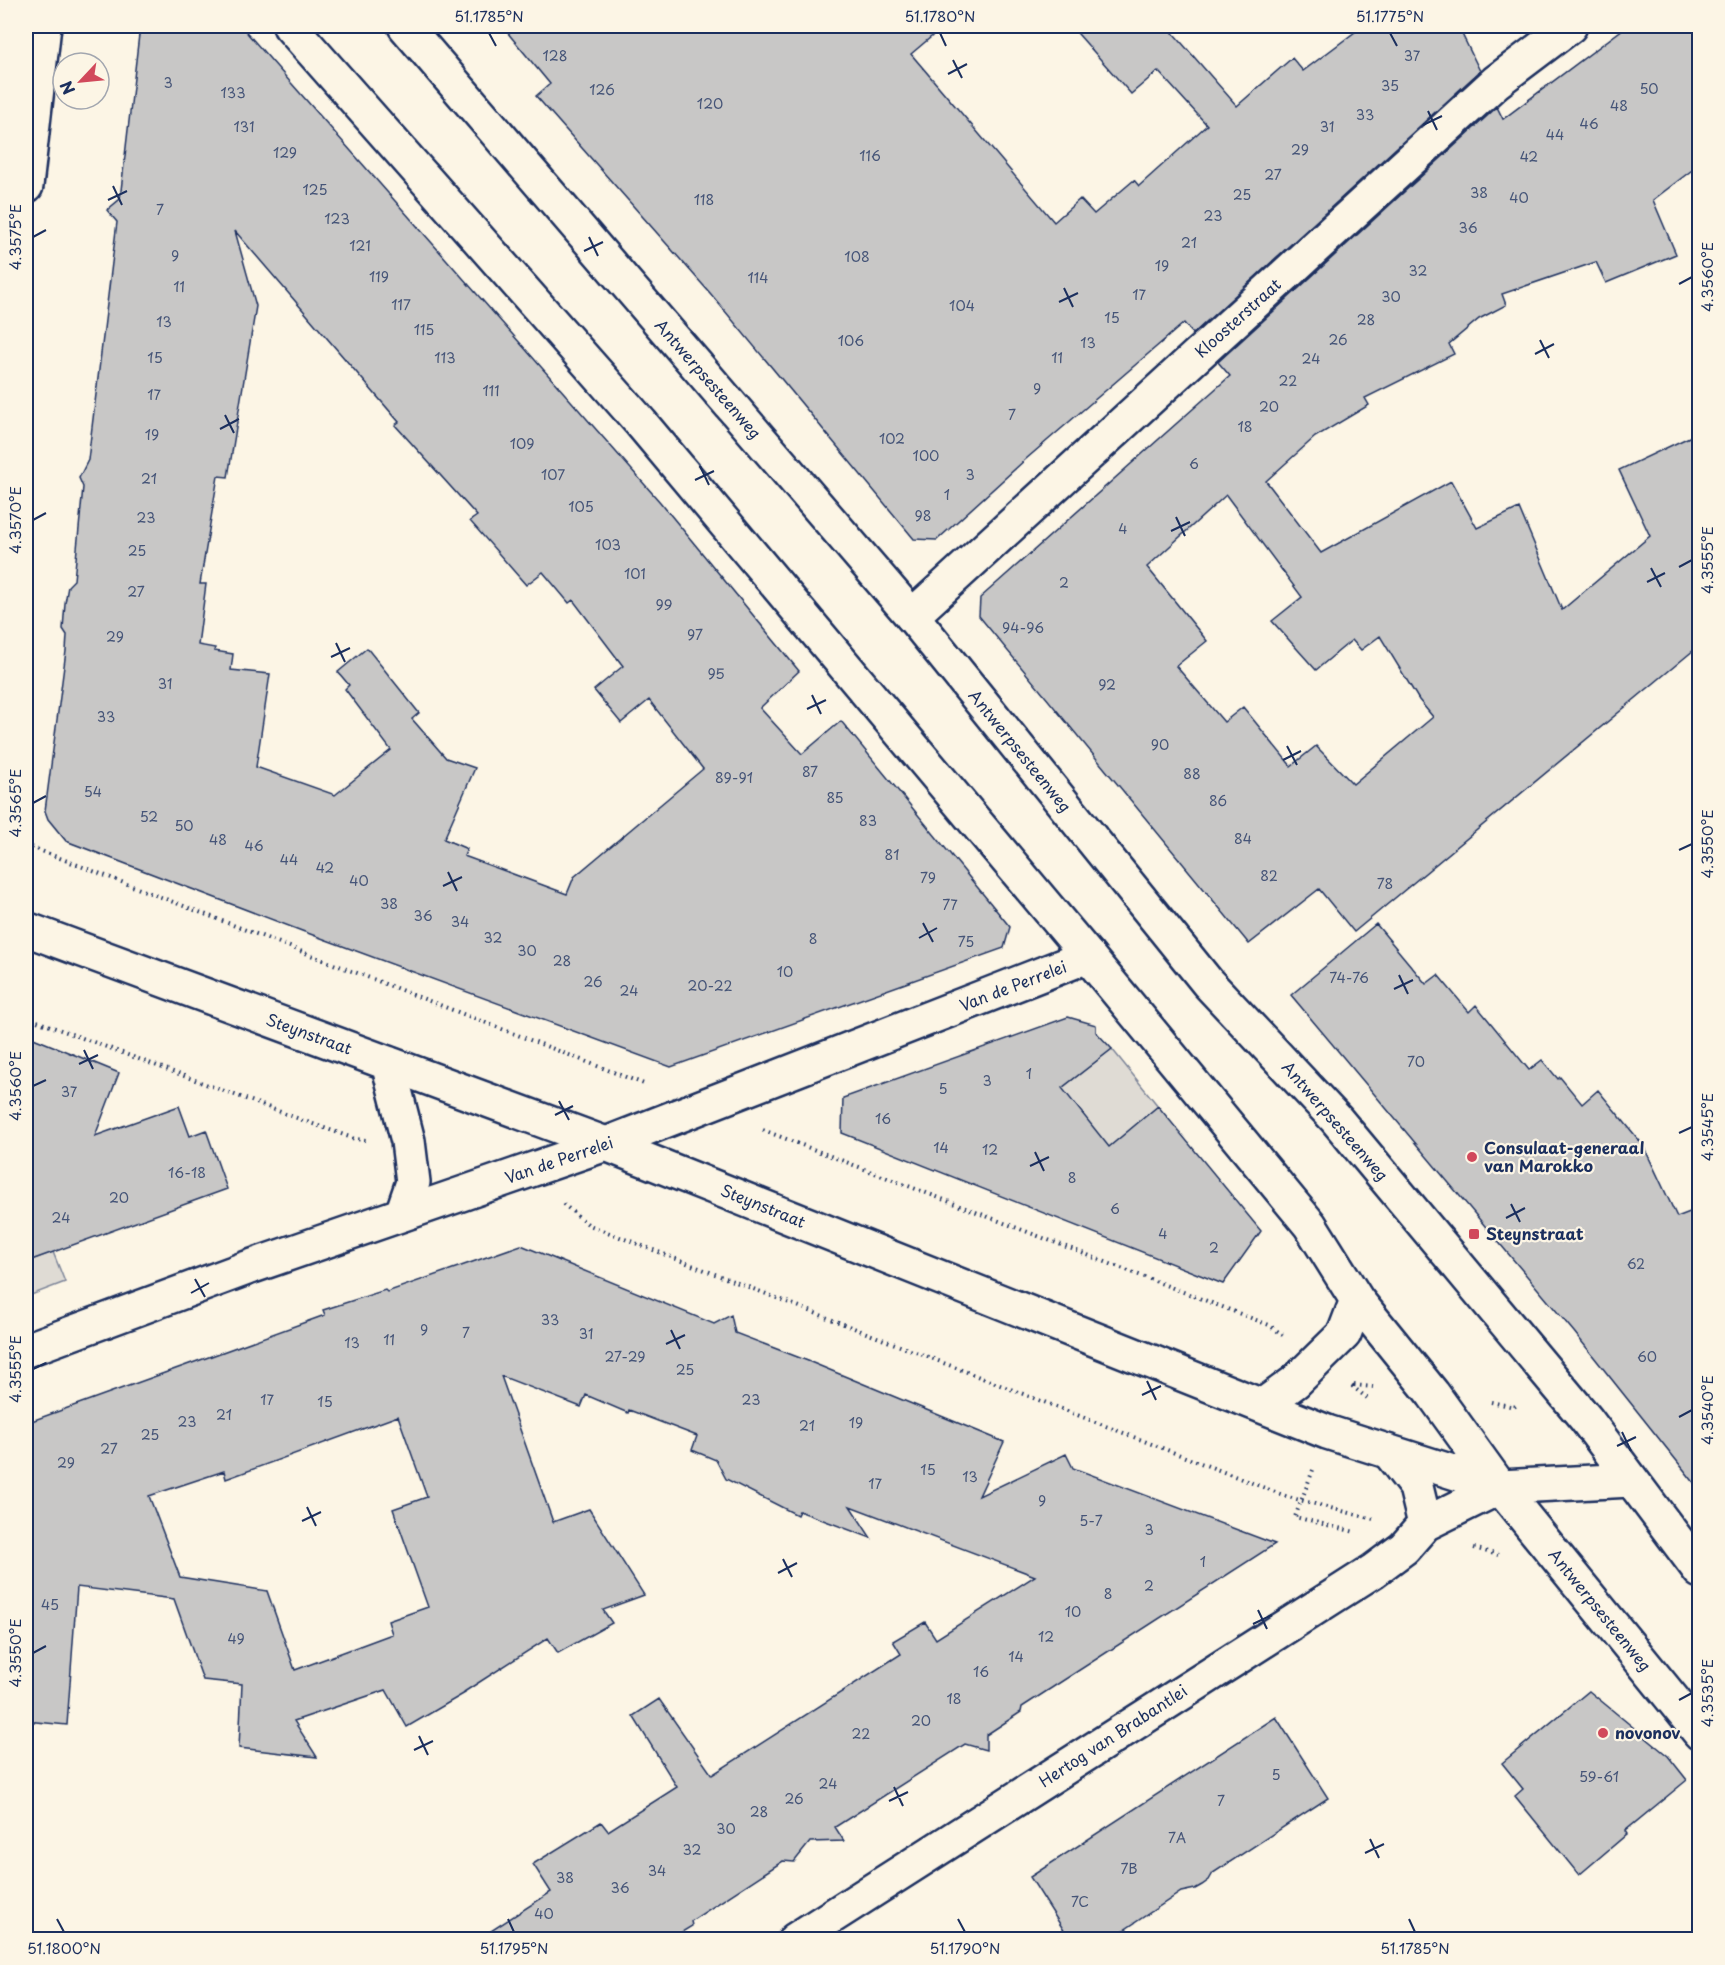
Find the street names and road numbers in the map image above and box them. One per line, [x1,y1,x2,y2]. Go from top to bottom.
street label: Kloosterstraat [1189,272,1286,363]
street label: Antwerpsesteenweg [650,313,768,444]
street label: Antwerpsesteenweg [964,684,1078,817]
street label: Van de Perrelei [956,954,1070,1017]
street label: Steynstraat [263,1006,356,1060]
street label: Antwerpsesteenweg [1277,1055,1395,1186]
street label: Van de Perrelei [501,1129,616,1189]
street label: Steynstraat [717,1177,810,1233]
street label: Antwerpsesteenweg [1544,1543,1658,1676]
street label: Hertog van Brabantlei [1034,1678,1191,1792]

